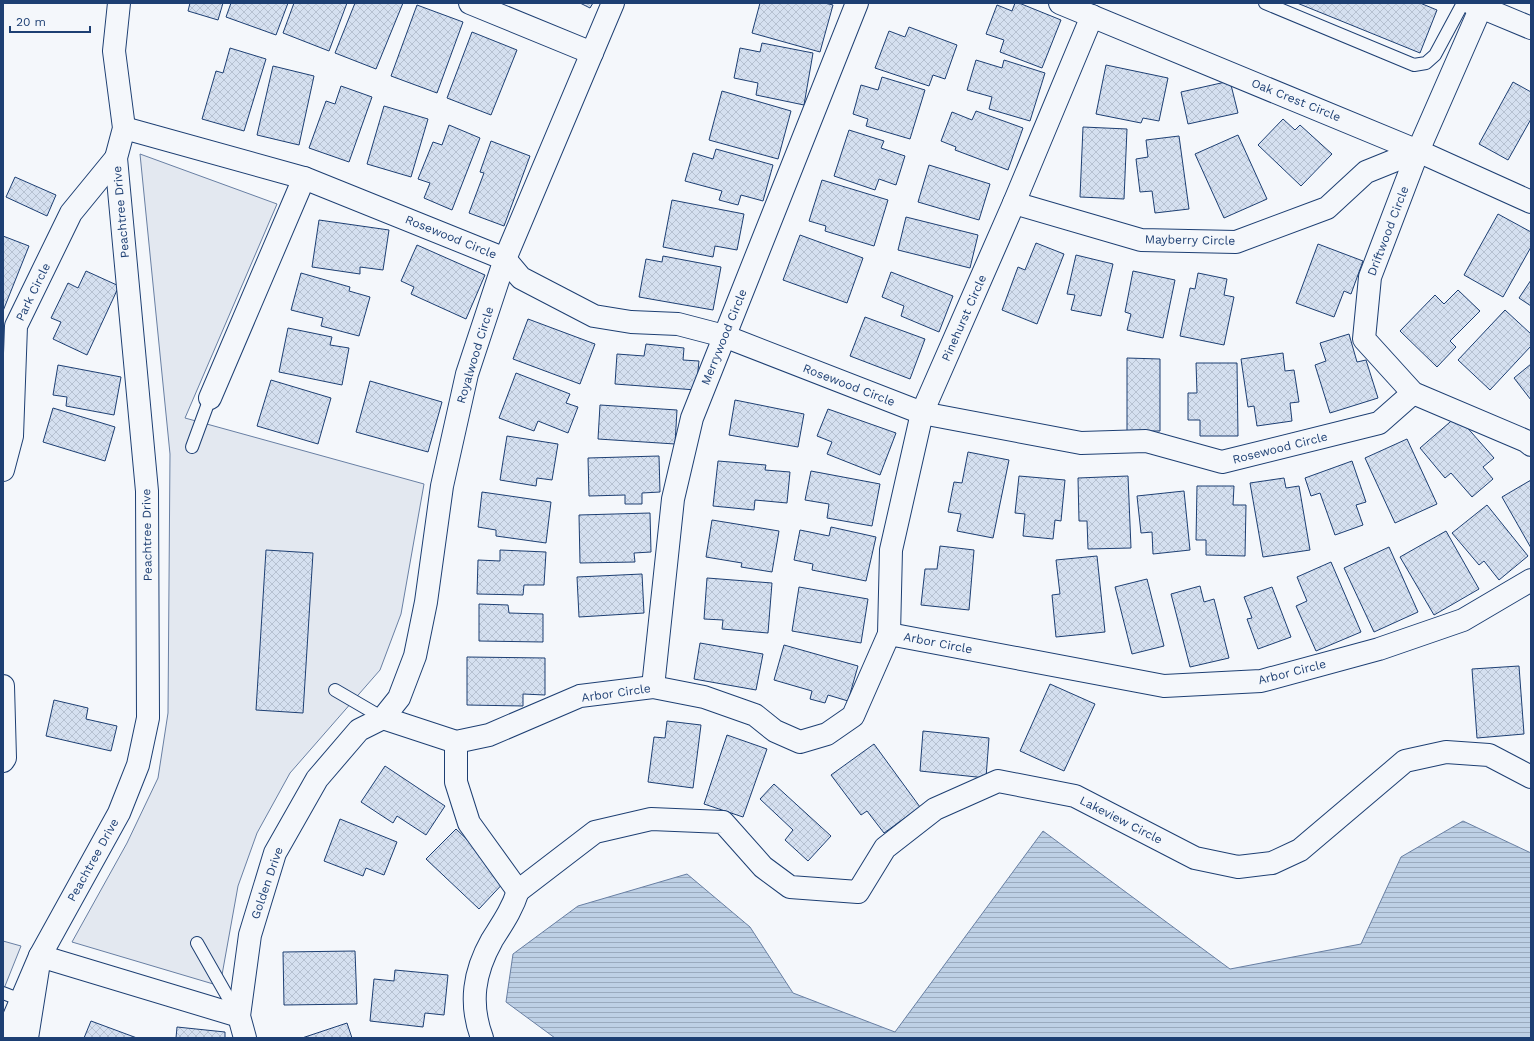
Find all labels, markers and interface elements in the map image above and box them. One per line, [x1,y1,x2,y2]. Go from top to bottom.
scale bar [10,8,90,34]
text: 20 m [16,15,46,29]
street label: Oak Crest Circle [1249,76,1343,124]
street label: Peachtree Drive [110,165,132,259]
street label: Driftwood Circle [1364,184,1412,278]
street label: Rosewood Circle [403,212,499,262]
street label: Mayberry Circle [1145,232,1235,248]
street label: Park Circle [13,261,53,323]
street label: Pinehurst Circle [939,273,989,363]
street label: Merrywood Circle [698,287,750,387]
street label: Royalwood Circle [454,305,496,405]
street label: Rosewood Circle [801,361,897,409]
street label: Rosewood Circle [1231,429,1329,467]
street label: Peachtree Drive [139,489,155,581]
street label: Arbor Circle [902,629,974,657]
street label: Arbor Circle [1256,657,1328,687]
street label: Arbor Circle [581,681,652,705]
street label: Lakeview Circle [1077,793,1165,847]
street label: Peachtree Drive [64,816,122,904]
street label: Golden Drive [248,845,286,921]

